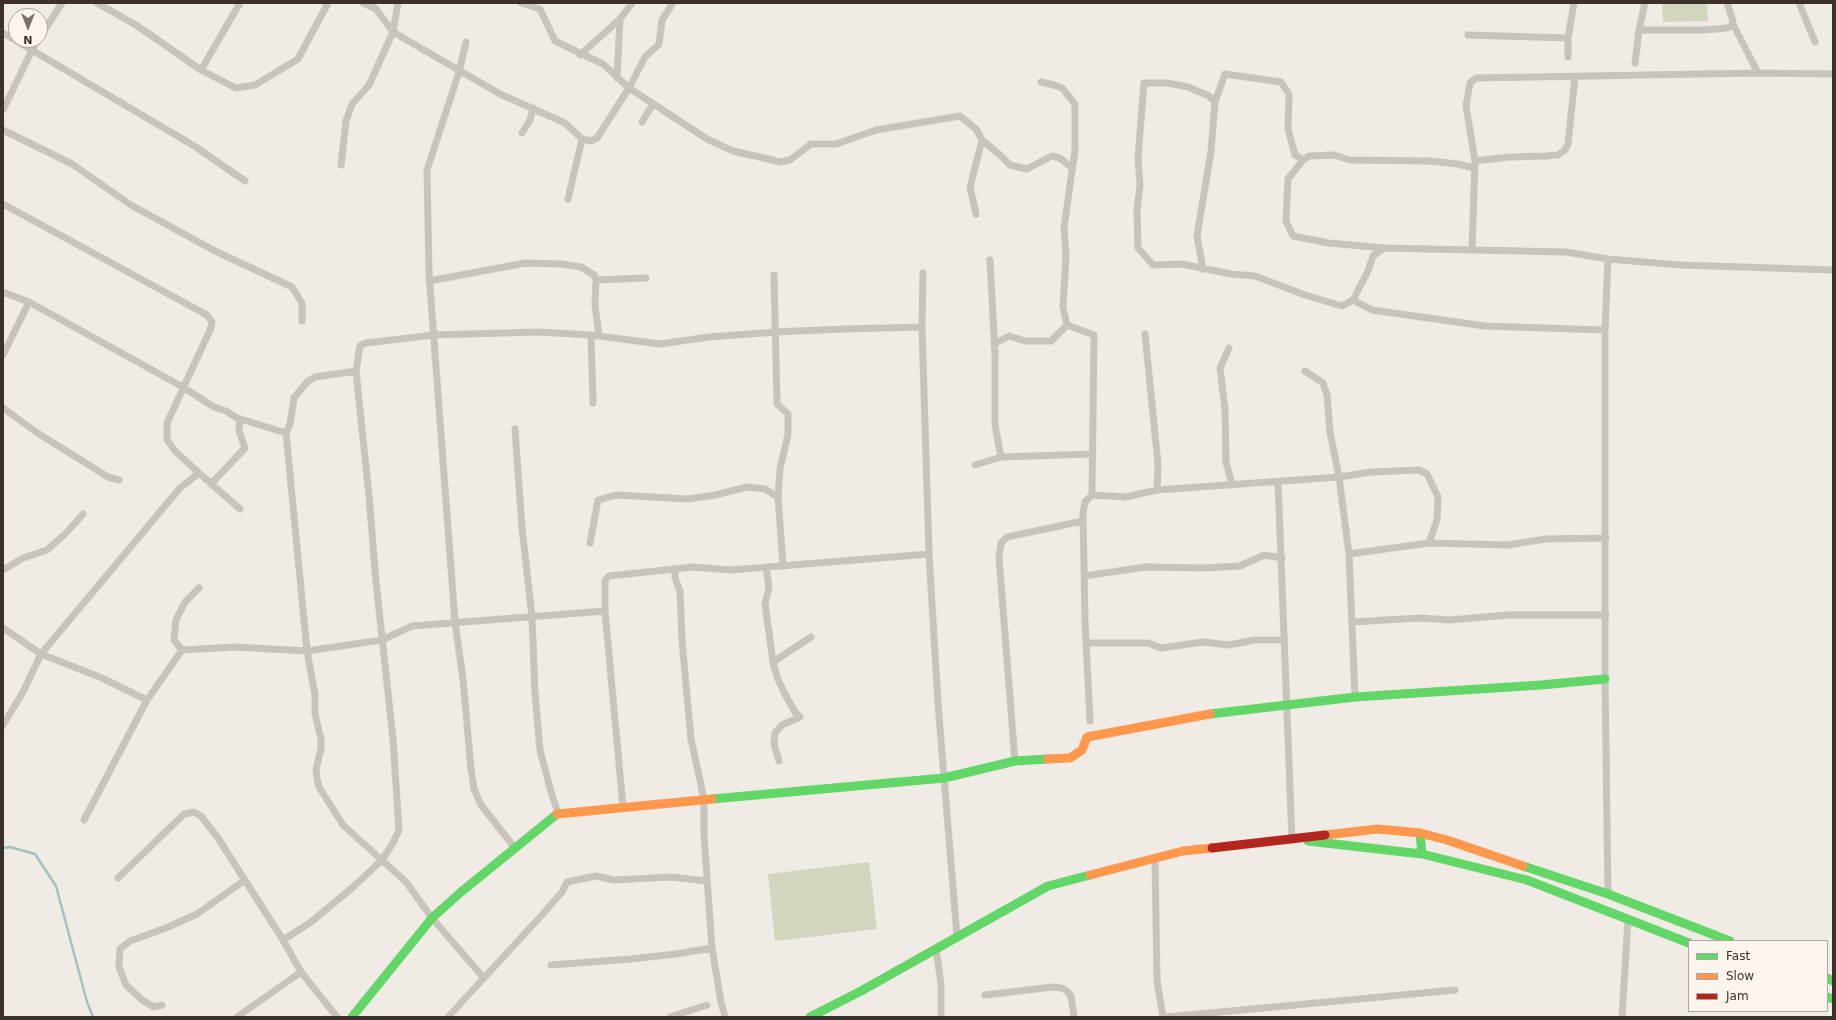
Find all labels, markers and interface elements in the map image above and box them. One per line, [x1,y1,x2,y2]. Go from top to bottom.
north arrow [8,8,48,48]
text: N [23,33,33,46]
legend [1688,940,1828,1012]
text: Fast [1726,949,1750,963]
text: Slow [1726,969,1754,983]
text: Jam [1726,989,1749,1003]

